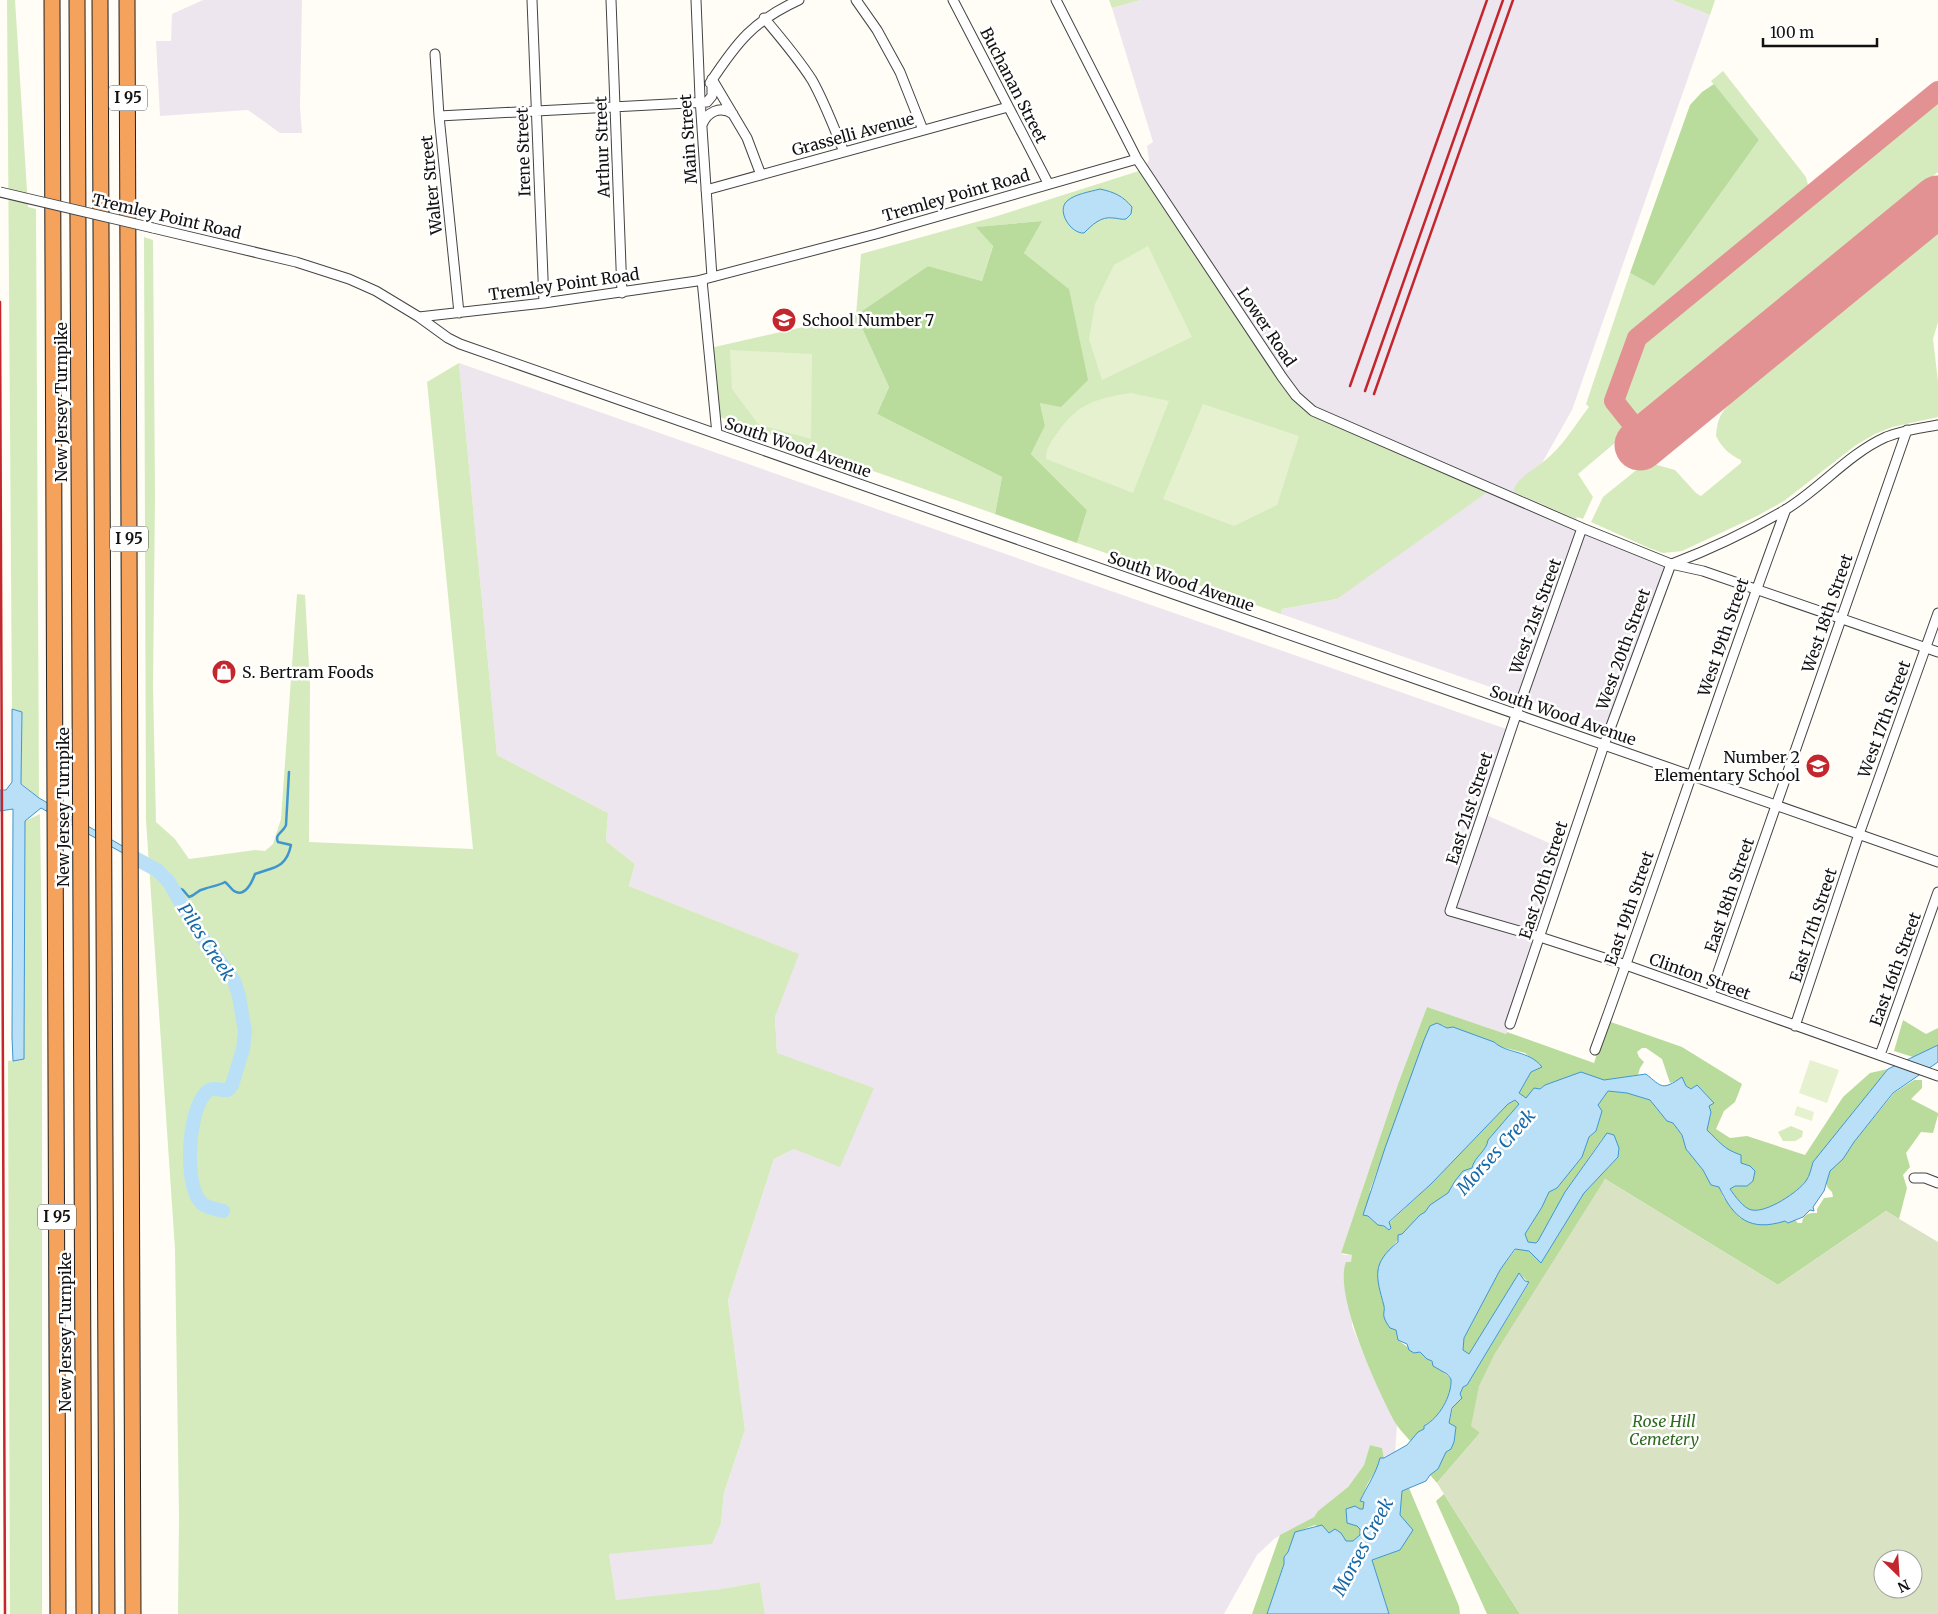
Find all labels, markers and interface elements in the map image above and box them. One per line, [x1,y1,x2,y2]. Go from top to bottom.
scale bar [1763,15,1877,47]
text: 100 m [1770,23,1814,42]
street label: Buchanan Street [976,24,1052,147]
road number: I 95 [109,86,147,110]
street label: Main Street [675,93,701,184]
street label: Arthur Street [590,95,614,199]
street label: Irene Street [511,106,535,197]
street label: Grasselli Avenue [790,108,916,160]
street label: Walter Street [416,134,446,237]
street label: Tremley Point Road [880,164,1032,226]
street label: Tremley Point Road [91,189,244,243]
street label: Tremley Point Road [487,263,641,304]
street label: Lower Road [1233,284,1301,371]
school or university icon: School Number 7 [771,307,797,333]
place label: School Number 7 [802,310,934,330]
street label: New Jersey Turnpike [51,322,71,482]
street label: South Wood Avenue [722,413,874,481]
road number: I 95 [110,526,148,552]
street label: South Wood Avenue [1105,547,1257,615]
street label: West 18th Street [1797,550,1857,676]
street label: West 21st Street [1504,555,1565,677]
street label: West 19th Street [1693,574,1753,700]
street label: West 20th Street [1591,585,1654,713]
street label: West 17th Street [1853,657,1915,781]
shop icon: S. Bertram Foods [211,659,237,685]
place label: S. Bertram Foods [242,662,374,682]
street label: South Wood Avenue [1487,681,1639,749]
street label: New Jersey Turnpike [53,727,73,887]
place label: Number 2 Elementary School [1654,747,1800,785]
street label: East 21st Street [1441,749,1497,867]
school or university icon: Number 2 Elementary School [1805,753,1831,779]
street label: East 20th Street [1514,818,1572,942]
street label: East 18th Street [1700,834,1758,955]
street label: East 19th Street [1600,847,1658,968]
street label: East 17th Street [1785,865,1841,985]
water label: Piles Creek [173,899,240,985]
street label: East 16th Street [1865,909,1925,1029]
street label: Clinton Street [1647,948,1754,1004]
water label: Morses Creek [1450,1104,1540,1200]
road number: I 95 [38,1204,76,1230]
street label: New Jersey Turnpike [55,1252,75,1412]
park label: Rose Hill Cemetery [1629,1411,1699,1449]
water label: Morses Creek [1327,1494,1398,1601]
north arrow [1873,1549,1923,1599]
text: N [1895,1575,1912,1596]

